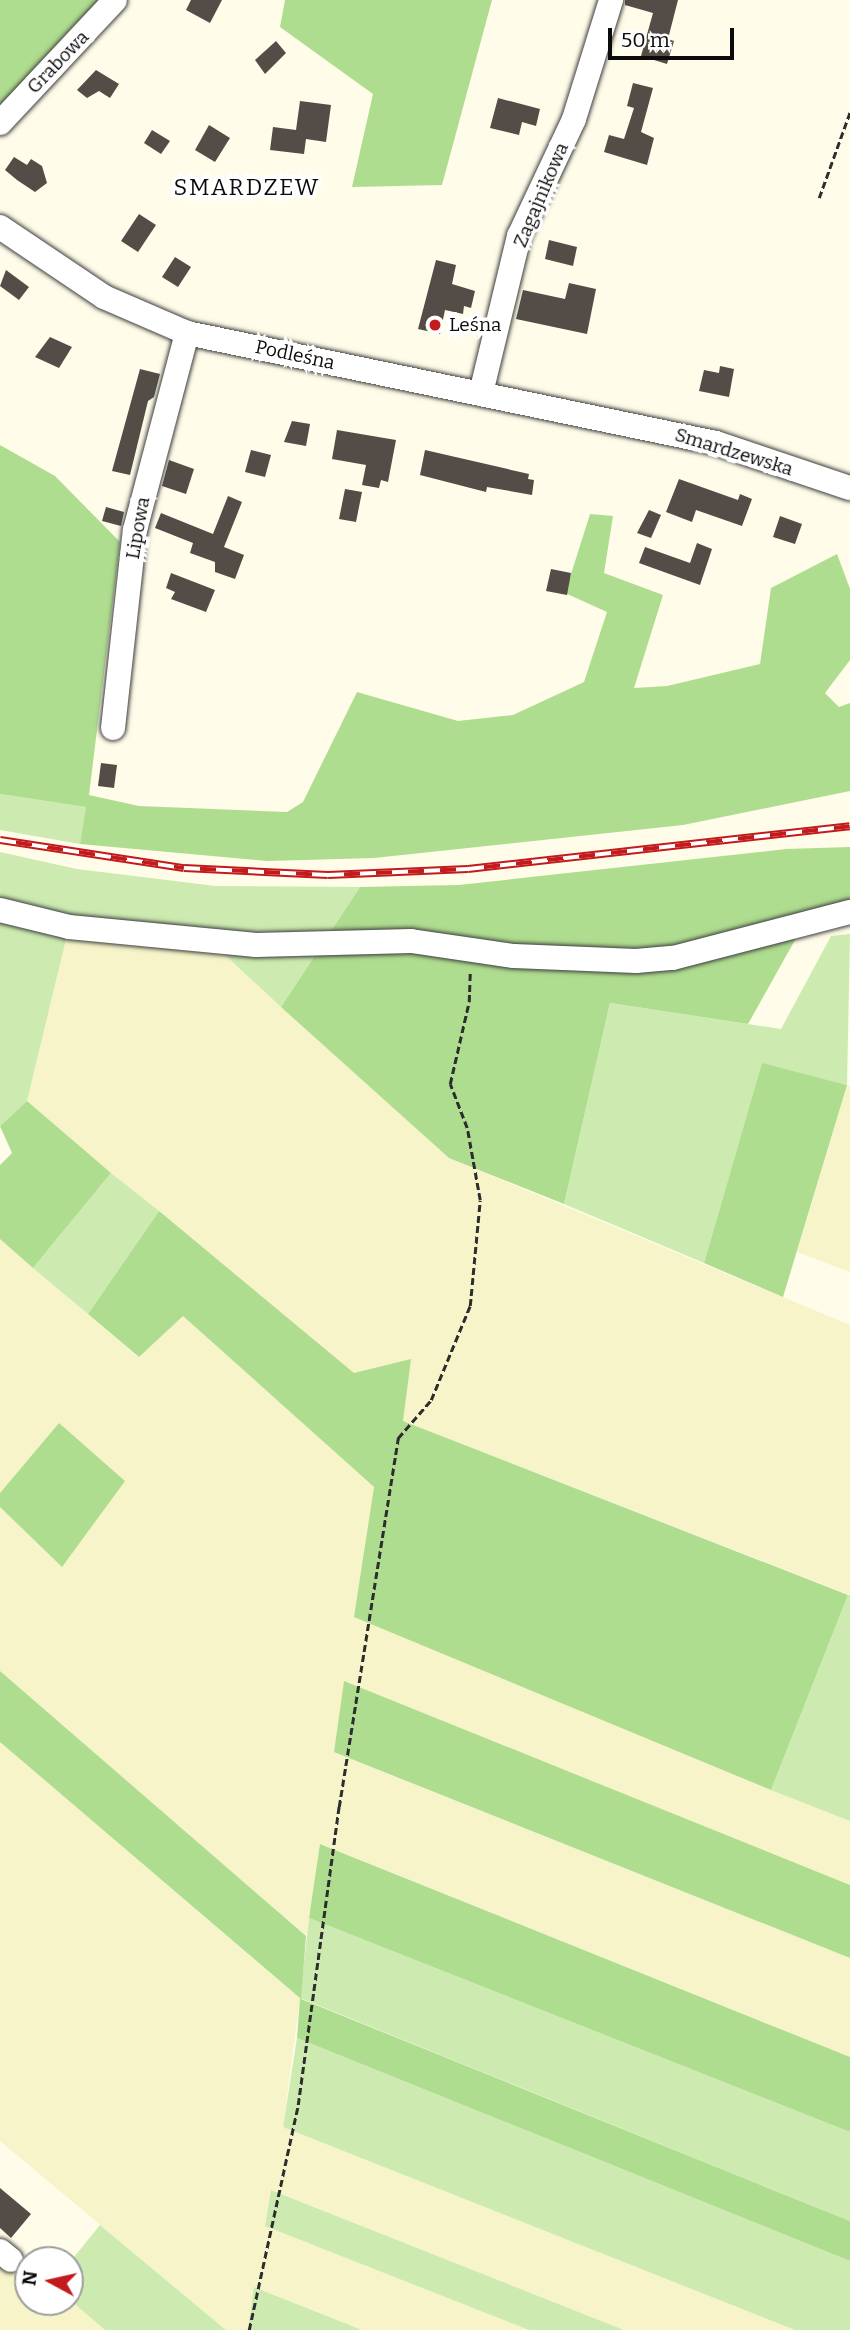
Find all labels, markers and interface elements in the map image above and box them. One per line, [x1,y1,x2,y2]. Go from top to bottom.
scale bar [612,14,738,58]
street label: Grabowa [22,26,94,98]
text: 50 m [621,27,670,53]
street label: Zagajnikowa [509,139,573,251]
district label: SMARDZEW [175,173,319,201]
place label: Leśna [449,314,501,336]
marker: Leśna [427,317,443,333]
street label: Podleśna [253,335,337,375]
street label: Smardzewska [672,423,796,481]
street label: Lipowa [121,495,155,561]
north arrow [14,2246,84,2316]
text: N [17,2269,42,2287]

